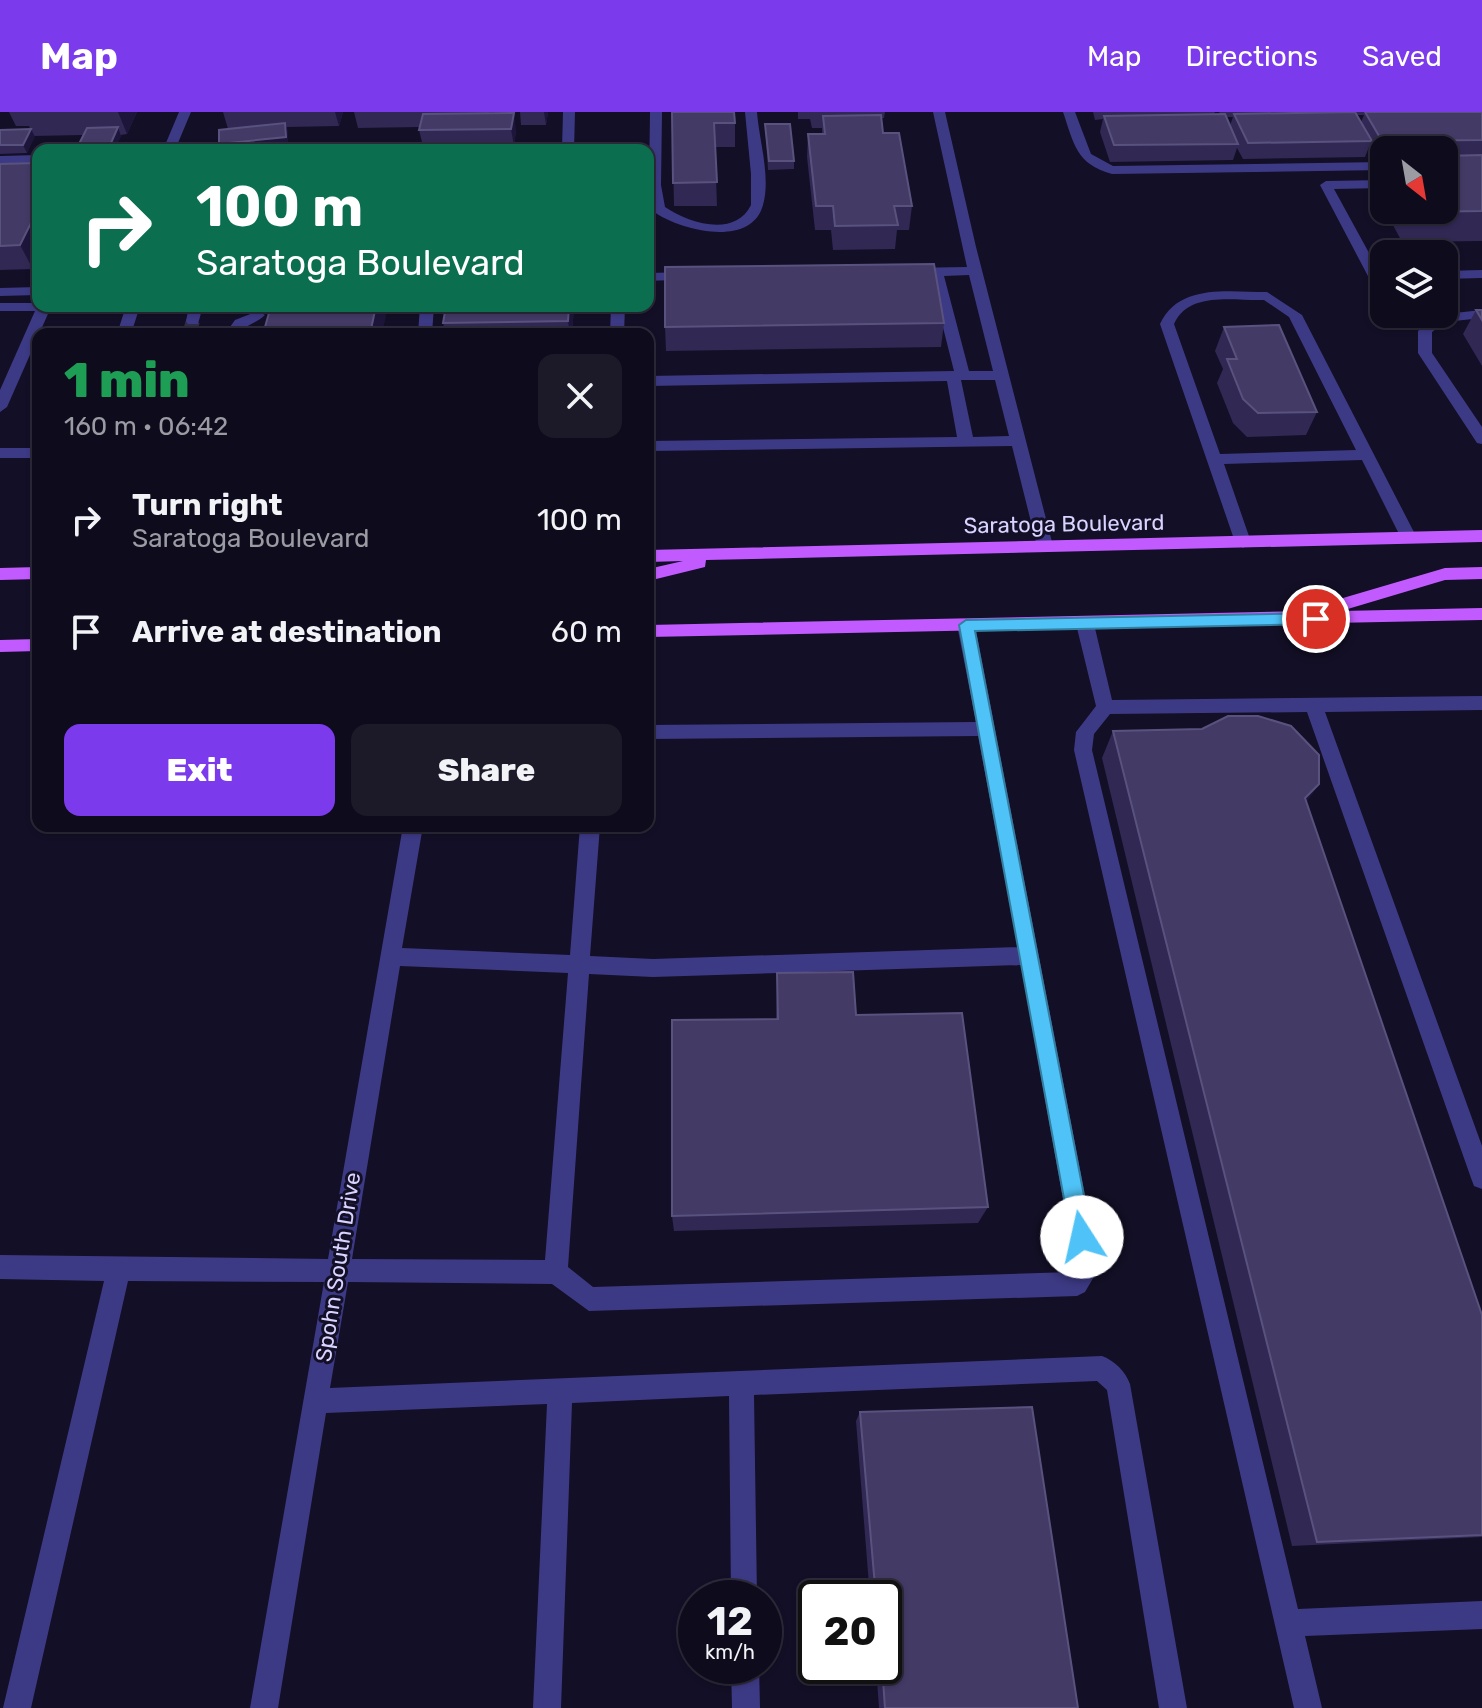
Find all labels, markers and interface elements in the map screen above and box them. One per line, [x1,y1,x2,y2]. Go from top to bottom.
text: Map [40,33,118,79]
text: Map [1087,40,1141,73]
text: Directions [1185,40,1318,73]
text: Saved [1362,40,1442,73]
north arrow [1370,136,1458,224]
map controls [1370,136,1458,328]
text: 100 m [196,174,363,240]
icon: right [64,176,168,280]
button: layers [1370,240,1458,328]
text: Saratoga Boulevard [196,241,525,284]
text: 1 min [64,352,190,409]
button: close [538,354,622,438]
text: 160 m · 06:42 [64,411,228,442]
text: Turn right [132,487,283,523]
icon: right [64,498,108,542]
text: 100 m [537,502,622,538]
street label: Saratoga Boulevard [963,509,1165,539]
text: Saratoga Boulevard [132,523,369,554]
pin [1282,585,1350,653]
icon: arrive [1294,597,1338,641]
icon: arrive [64,610,108,654]
text: Arrive at destination [132,614,442,650]
text: 60 m [551,614,622,650]
button: Exit [64,724,335,816]
button: Share [351,724,622,816]
street label: Spohn South Drive [310,1170,366,1364]
position arrow [1040,1195,1124,1279]
speed limit sign: 20 [798,1580,902,1684]
text: 12 [707,1598,753,1645]
text: km/h [705,1640,755,1664]

